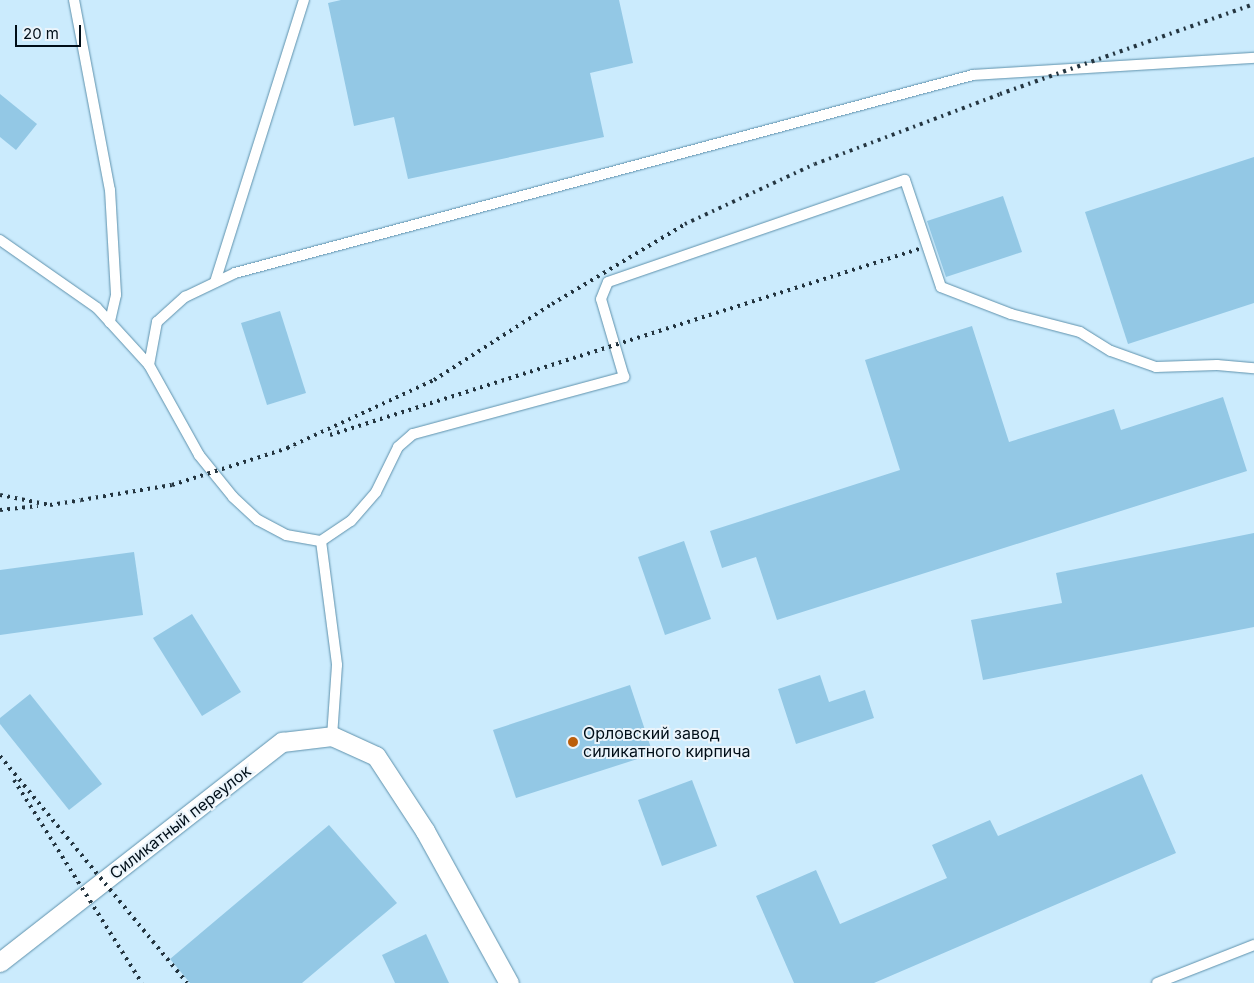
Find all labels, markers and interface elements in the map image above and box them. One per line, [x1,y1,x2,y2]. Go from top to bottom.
scale bar [18,15,84,47]
text: 20 m [23,24,59,43]
place label: Орловский завод силикатного кирпича [583,723,751,761]
marker: Орловский завод силикатного кирпича [567,736,579,748]
street label: Силикатный переулок [106,761,254,883]

